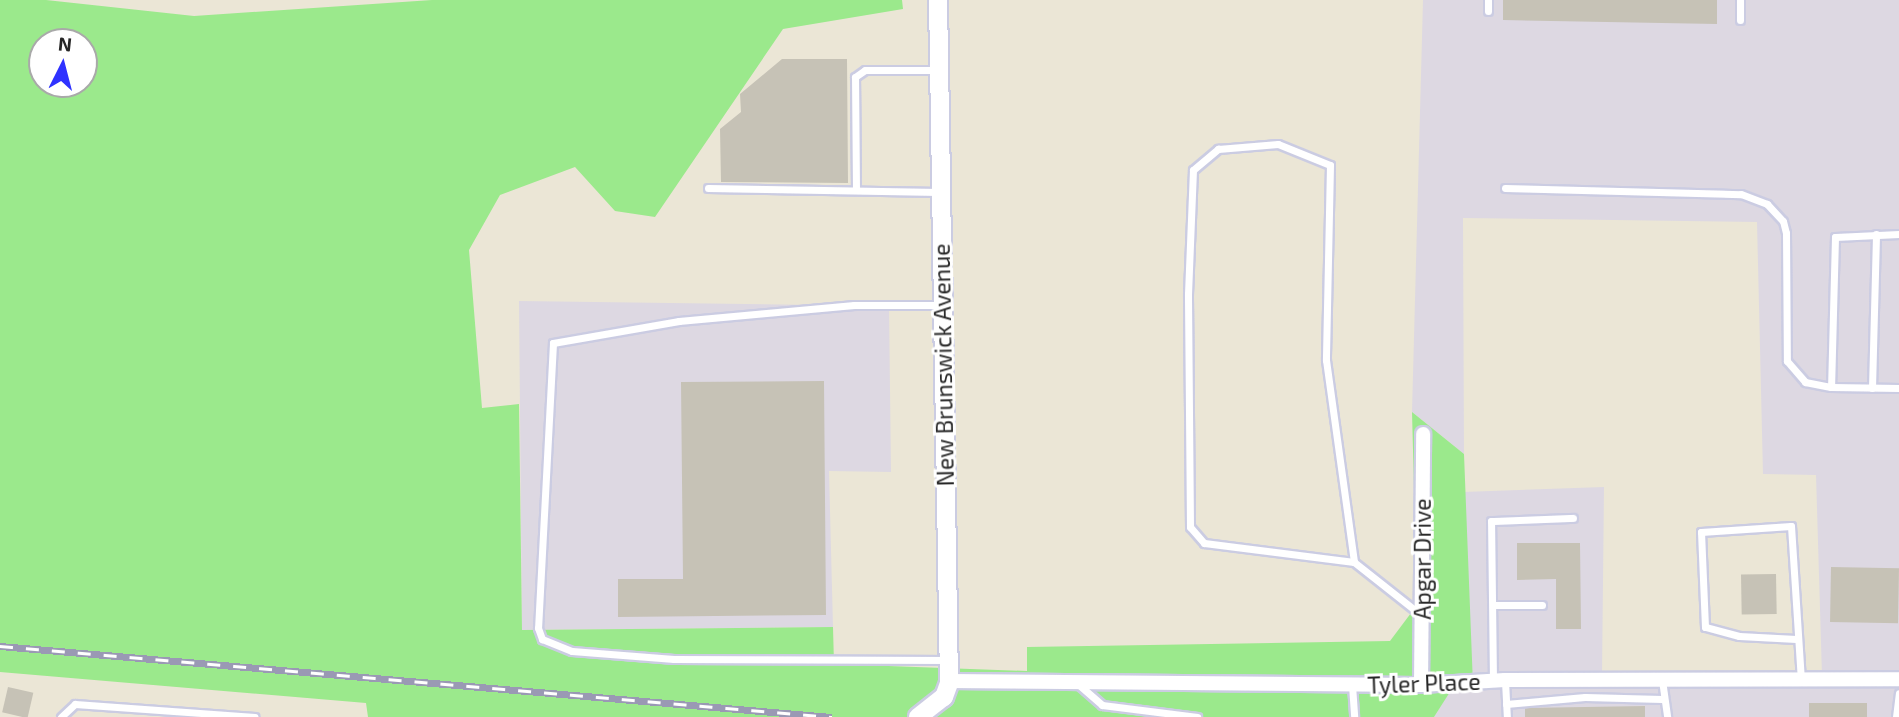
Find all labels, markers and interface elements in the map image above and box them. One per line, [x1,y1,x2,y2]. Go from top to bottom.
north arrow [28,28,98,98]
text: N [57,31,73,56]
street label: New Brunswick Avenue [927,243,959,487]
street label: Apgar Drive [1408,498,1436,620]
street label: Tyler Place [1367,667,1481,699]

